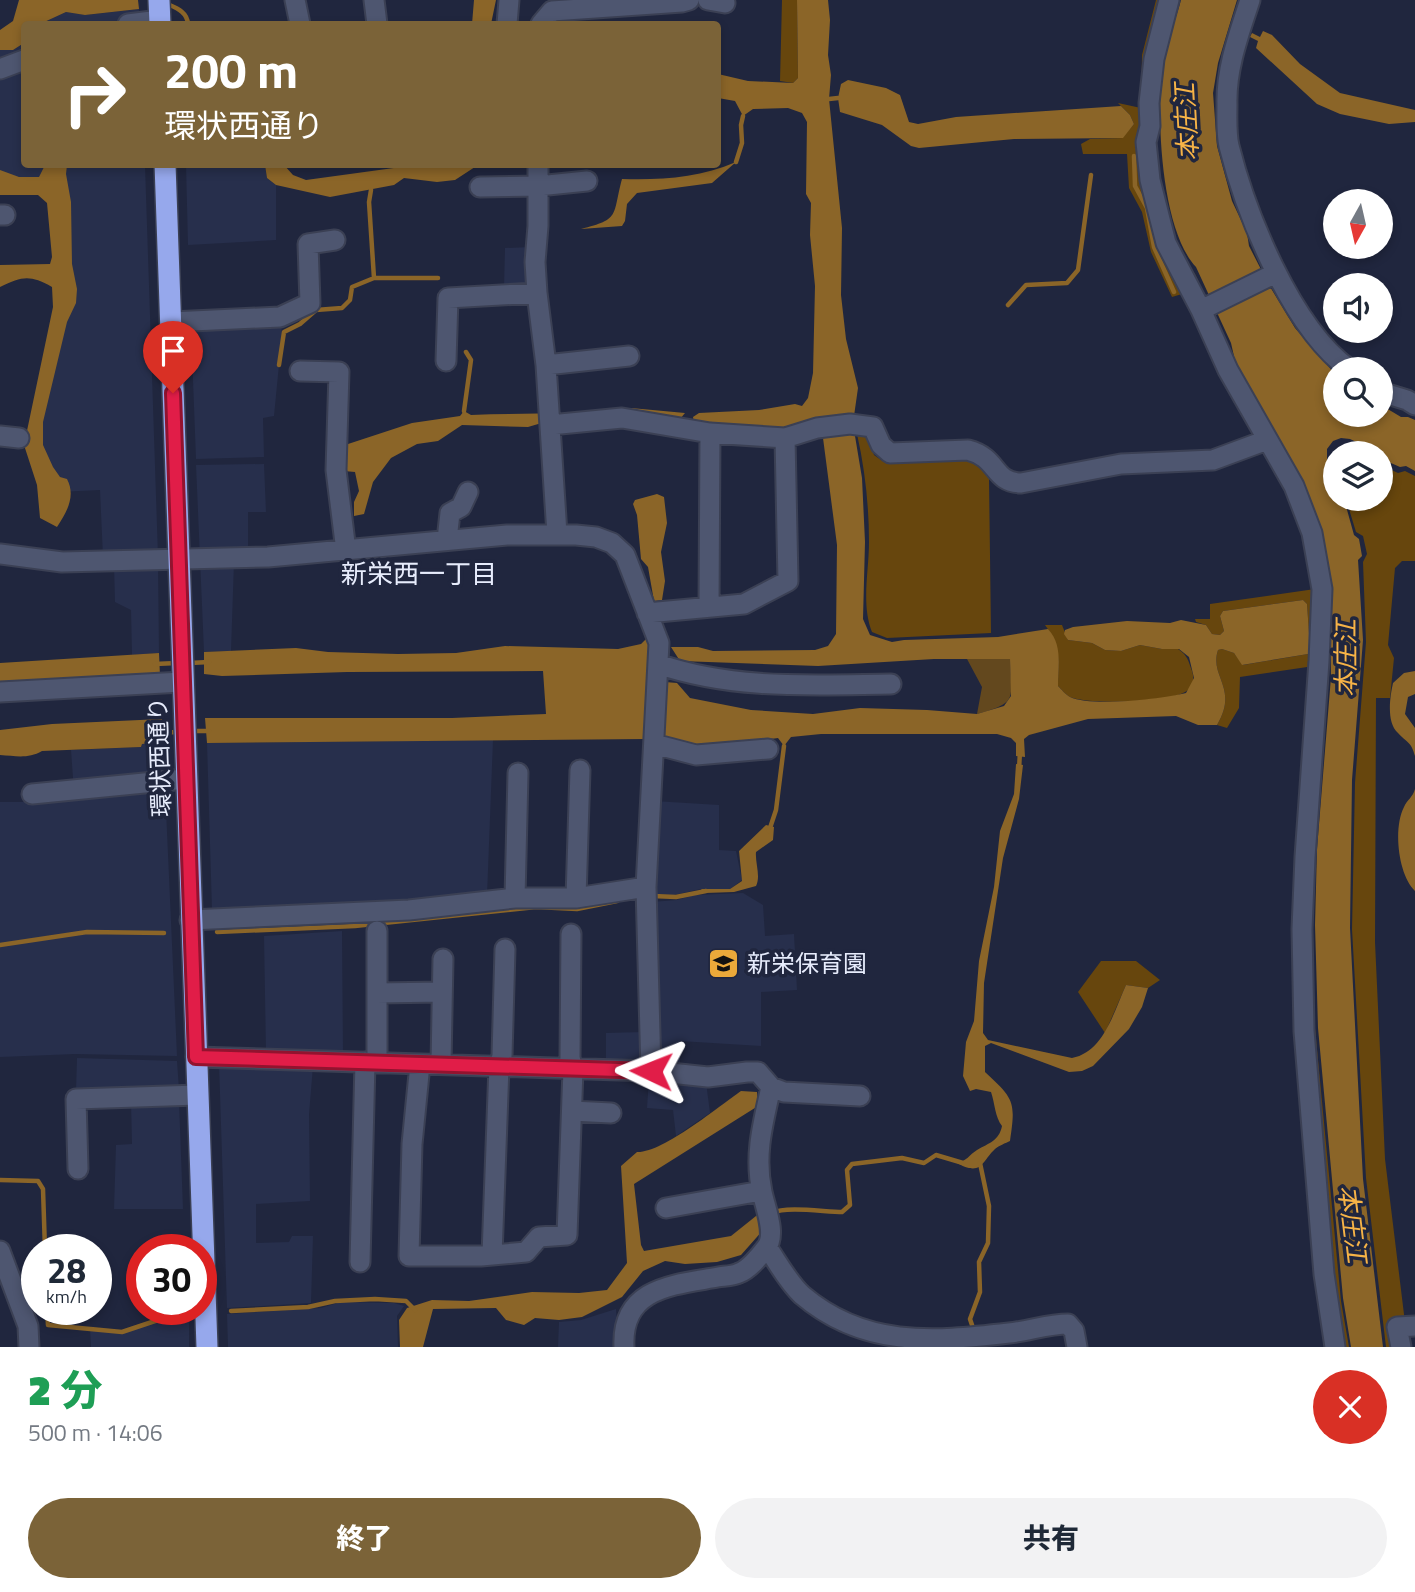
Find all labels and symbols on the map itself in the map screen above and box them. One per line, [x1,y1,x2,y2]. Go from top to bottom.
water label: 本庄江 [1164,79,1208,162]
north arrow [1323,189,1393,259]
pin [143,321,203,393]
district label: 新栄西一丁目 [341,554,497,593]
water label: 本庄江 [1326,616,1365,697]
street label: 環状西通り [139,696,179,818]
place label: 新栄保育園 [747,945,867,981]
school or university icon: 新栄保育園 [707,946,741,980]
position arrow [614,1034,688,1108]
water label: 本庄江 [1329,1183,1377,1268]
speed limit sign: 30 [126,1234,217,1325]

